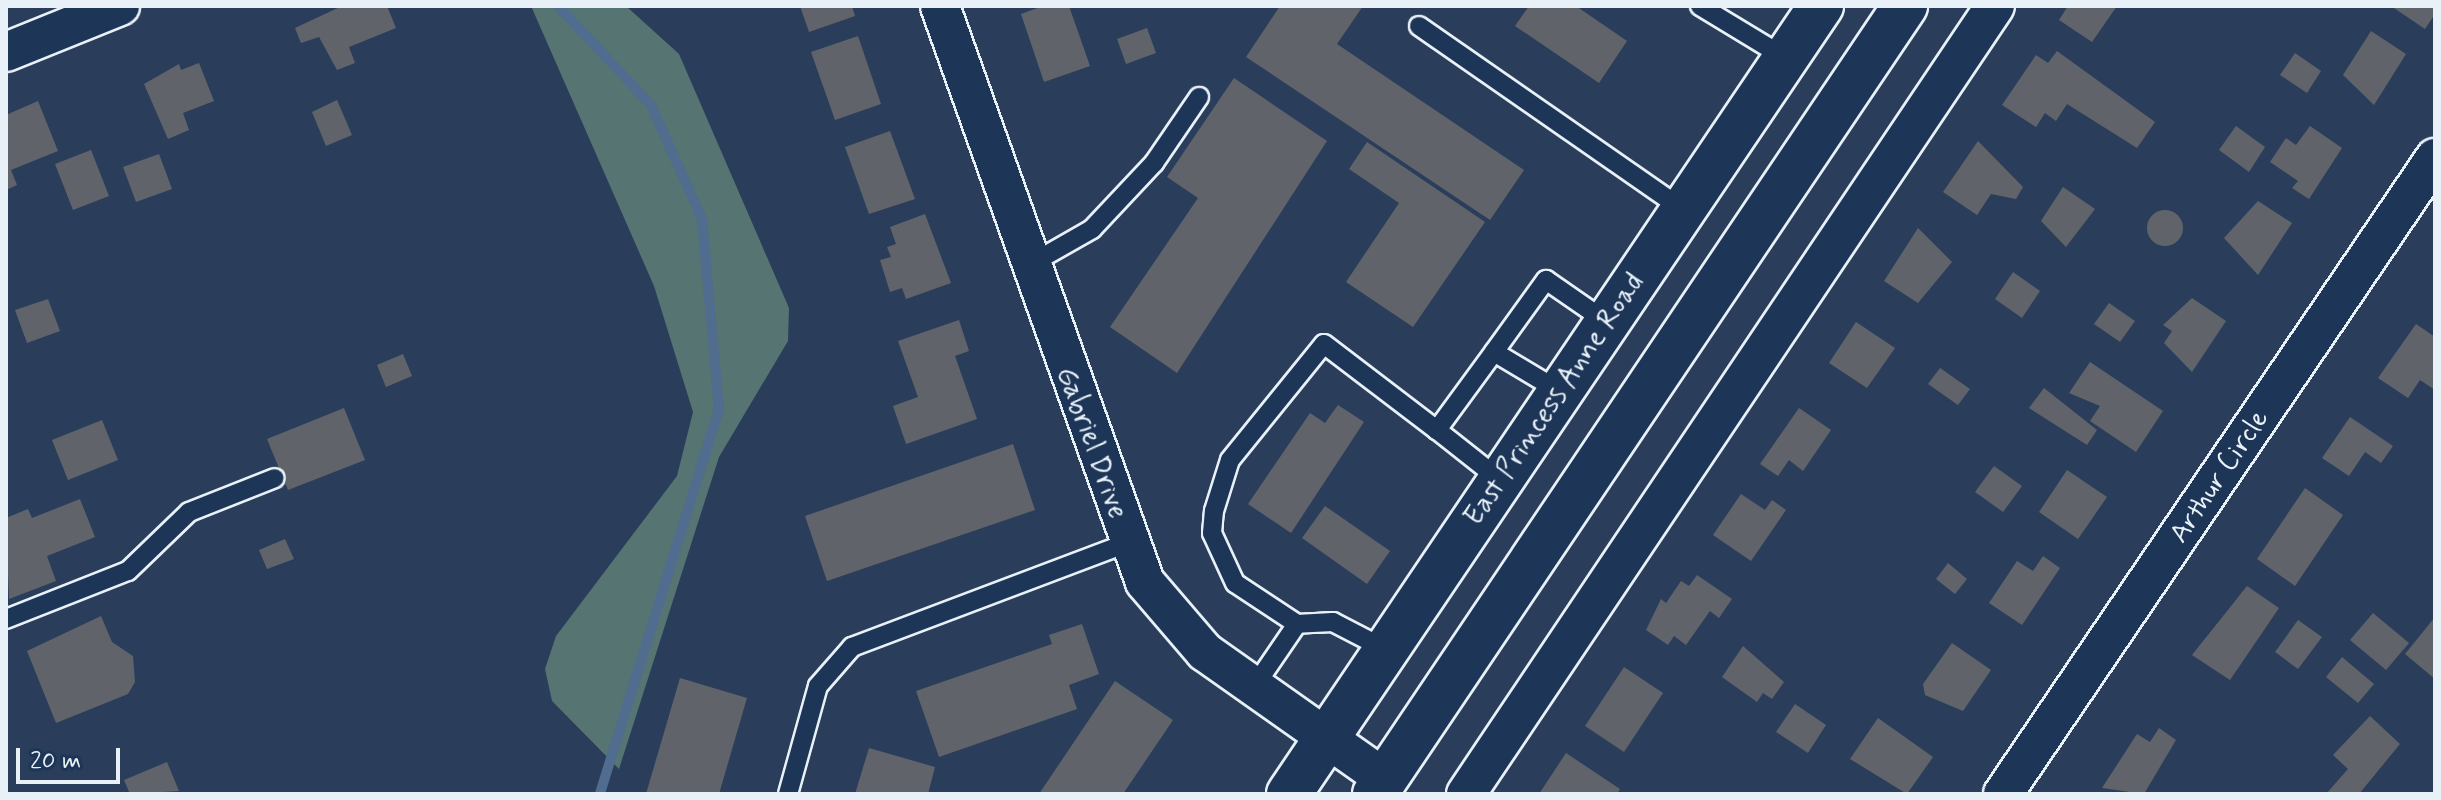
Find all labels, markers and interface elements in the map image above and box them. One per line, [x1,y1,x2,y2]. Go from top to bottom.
street label: East Princess Anne Road [1459,269,1651,531]
street label: Gabriel Drive [1048,363,1134,523]
street label: Arthur Circle [2163,403,2277,551]
scale bar [20,732,124,782]
text: 20 m [30,746,81,777]

